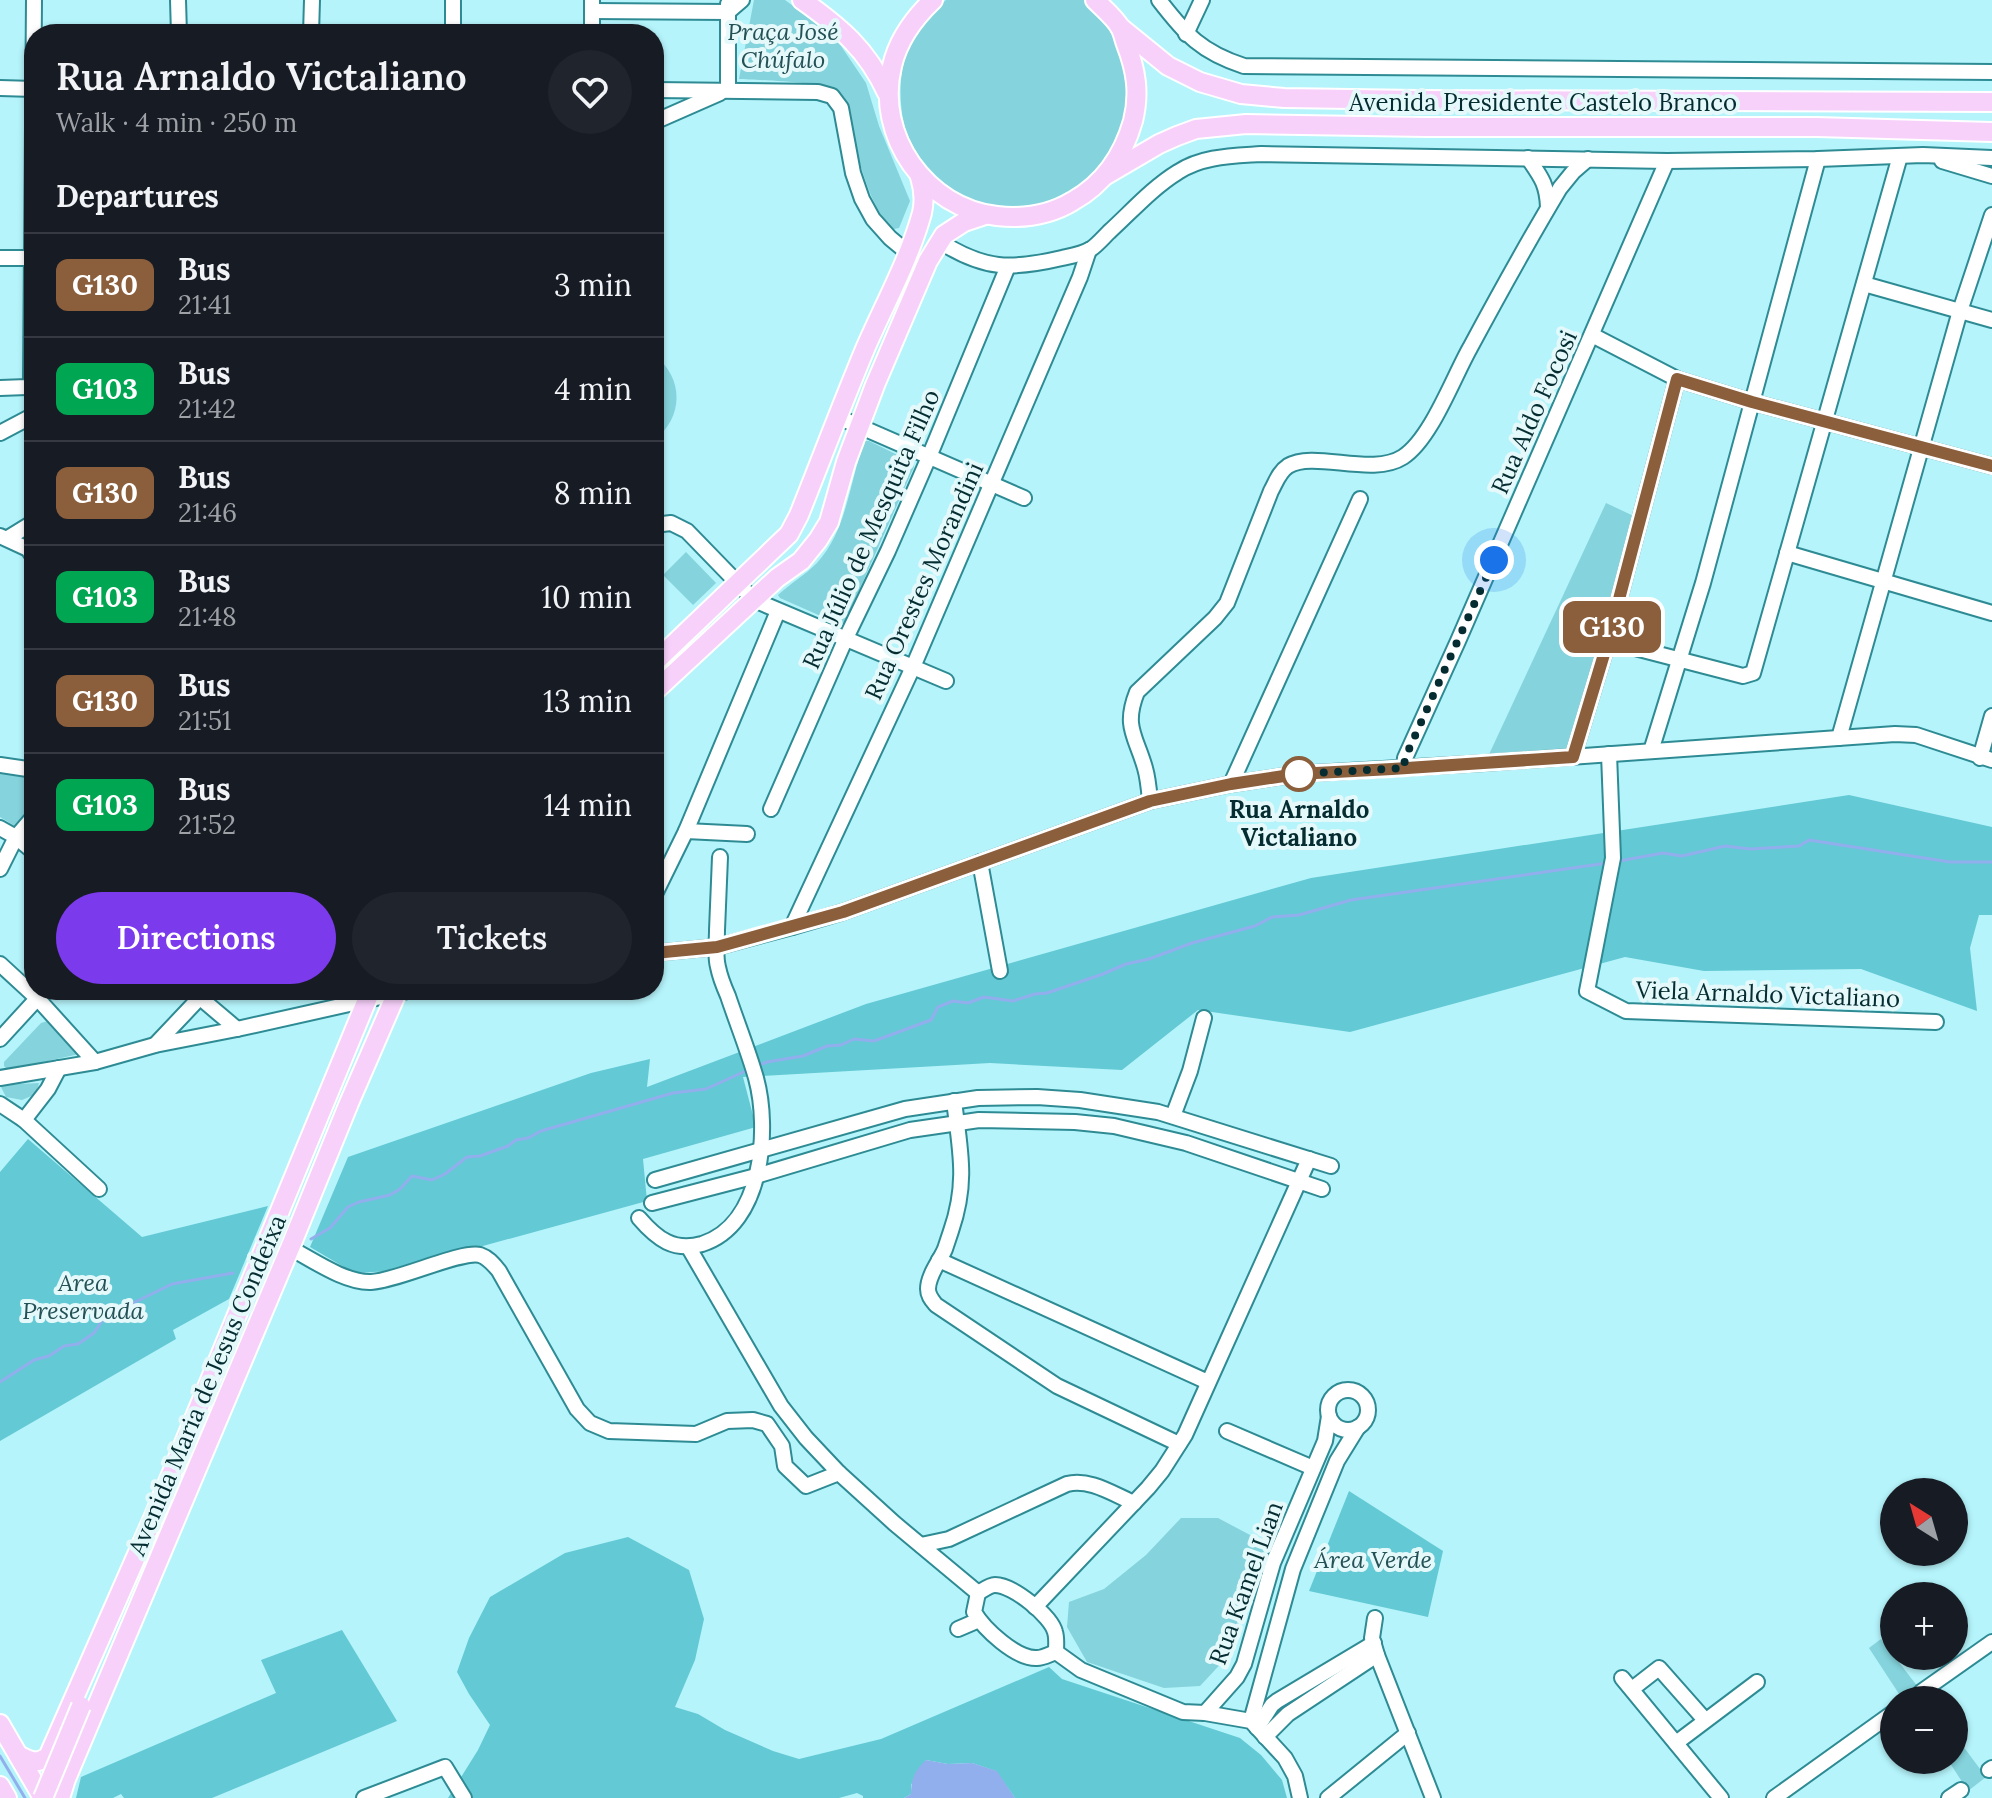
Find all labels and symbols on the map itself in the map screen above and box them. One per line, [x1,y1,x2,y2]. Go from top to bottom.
park label: Praça José Chúfalo [727,16,839,75]
street label: Avenida Presidente Castelo Branco [1348,87,1737,118]
street label: Rua Aldo Focosi [1484,325,1584,499]
street label: Rua Júlio de Mesquita Filho [795,384,947,674]
street label: Rua Orestes Morandini [858,457,990,705]
your location [1474,540,1514,580]
line badge: G130 [1556,601,1668,653]
marker: Rua Arnaldo Victaliano [1282,757,1316,791]
place label: Rua Arnaldo Victaliano [1229,794,1369,853]
street label: Viela Arnaldo Victaliano [1634,974,1901,1014]
street label: Avenida Maria de Jesus Condeixa [121,1210,293,1561]
park label: Area Preservada [22,1267,145,1326]
north arrow [1880,1478,1968,1566]
street label: Rua Kamel Lian [1202,1497,1290,1669]
park label: Área Verde [1313,1544,1432,1575]

